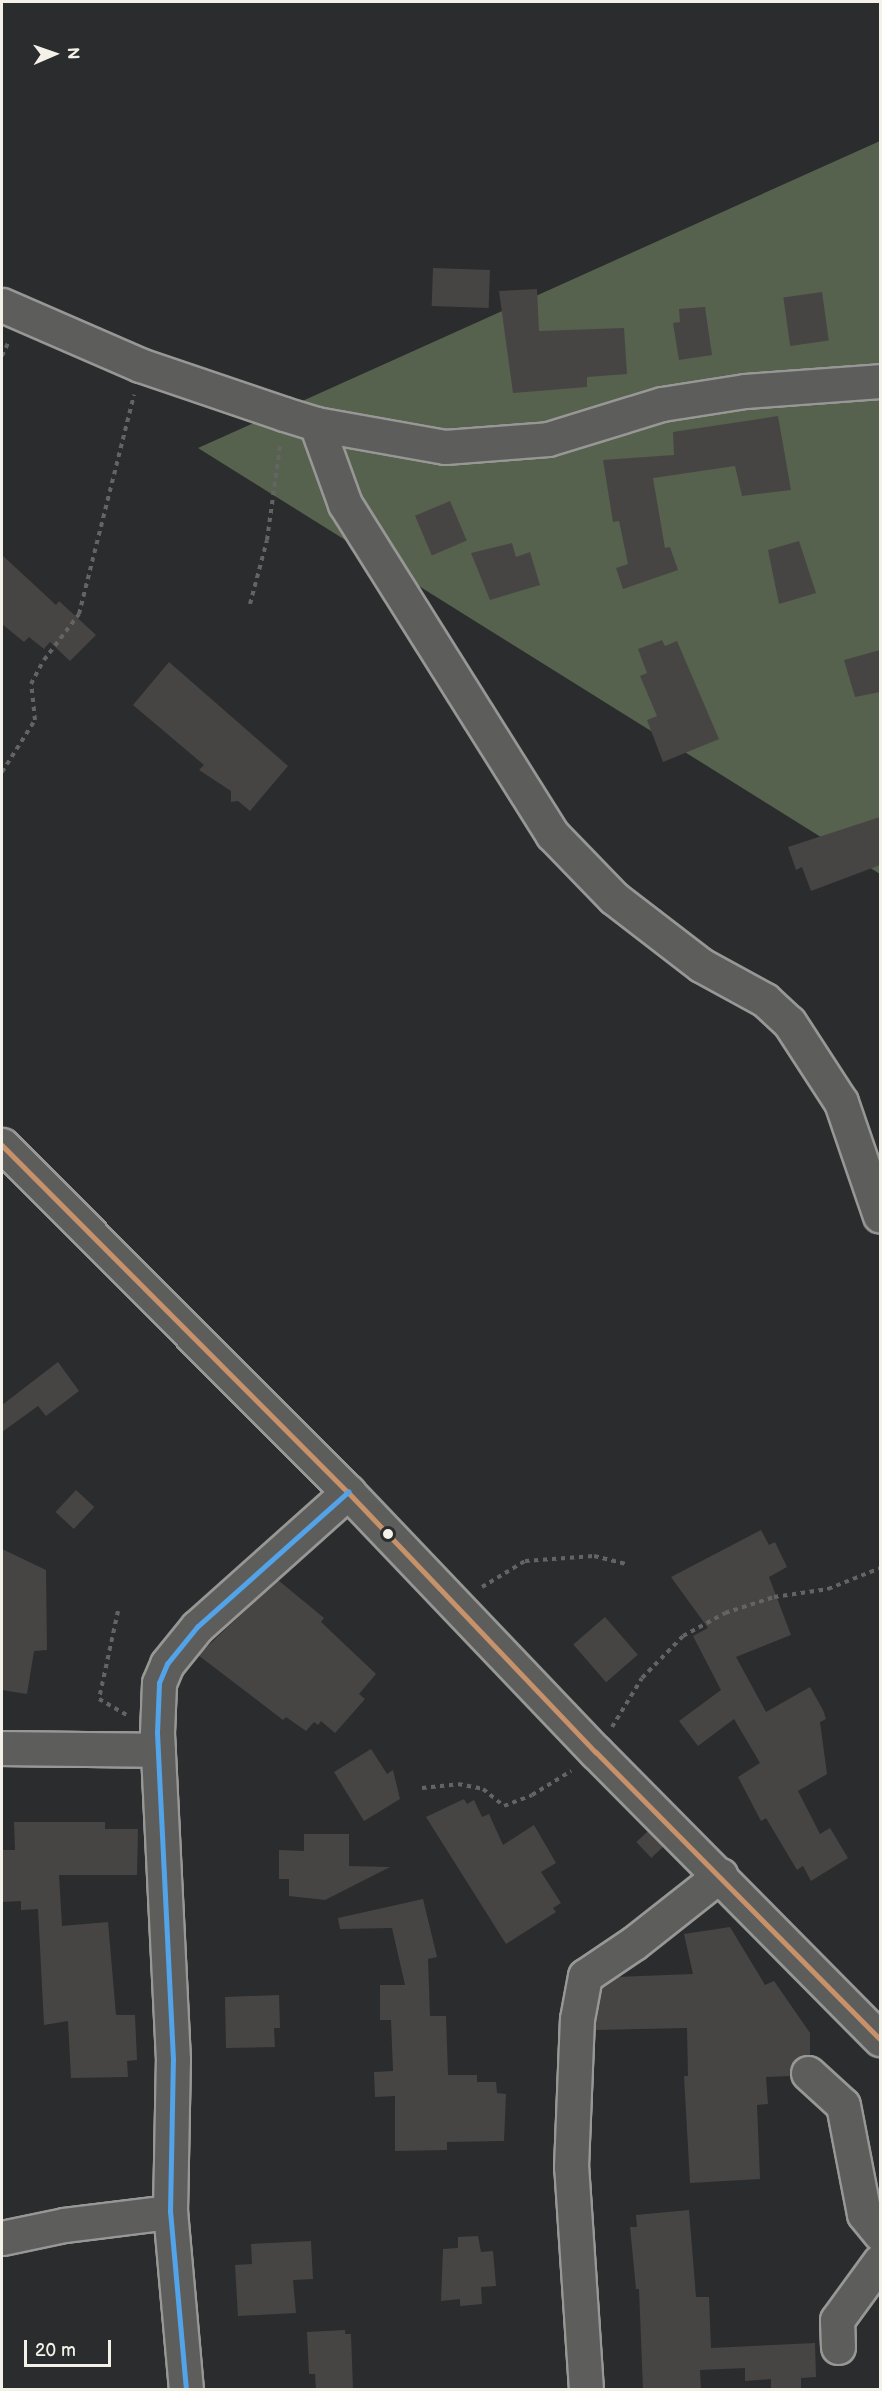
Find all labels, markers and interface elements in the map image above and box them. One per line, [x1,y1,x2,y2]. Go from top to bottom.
north arrow [24,24,84,84]
text: N [63,47,82,60]
unlabelled marker [382,1528,394,1540]
scale bar [27,2328,114,2366]
text: 20 m [35,2340,76,2361]

